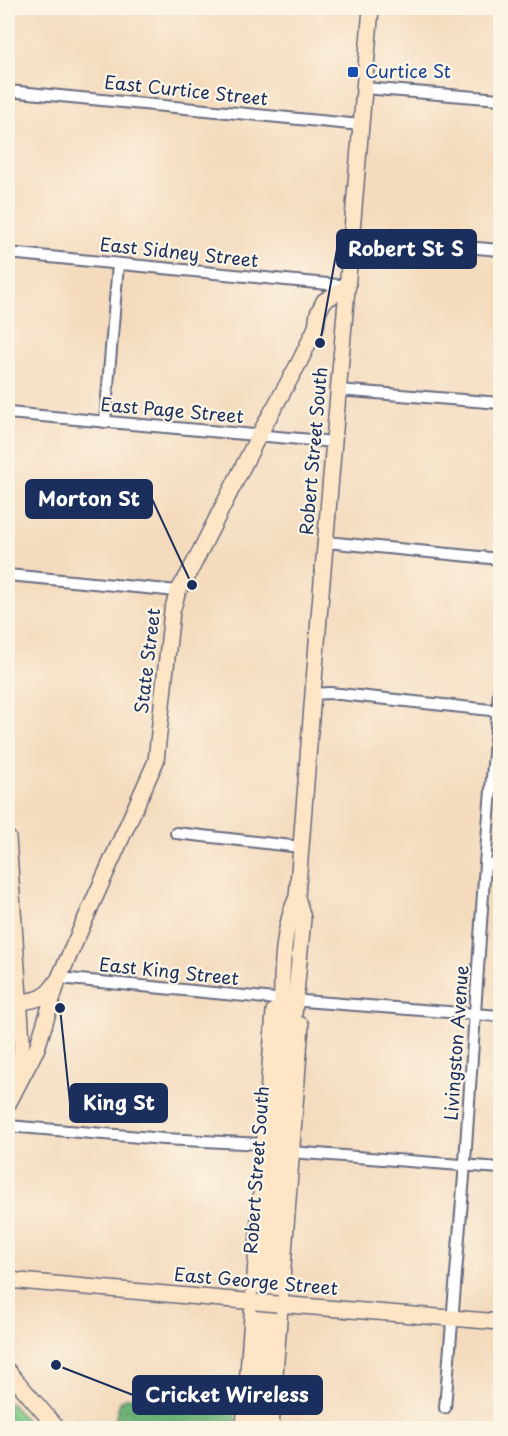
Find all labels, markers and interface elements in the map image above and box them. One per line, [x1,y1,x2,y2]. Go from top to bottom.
place label: Curtice St [365,57,451,84]
marker: Curtice St [346,65,360,79]
street label: East Curtice Street [103,68,269,112]
street label: East Sidney Street [99,230,260,273]
callout: Robert St S [337,230,476,268]
text: Robert St S [348,233,464,263]
street label: Robert Street South [292,366,333,536]
street label: East Page Street [99,390,245,429]
callout: Morton St [26,480,152,518]
text: Morton St [38,483,140,513]
street label: State Street [127,607,166,715]
street label: East King Street [98,950,240,991]
street label: Livingston Avenue [437,964,474,1121]
callout: King St [70,1084,167,1122]
street label: Robert Street South [236,1085,275,1255]
text: King St [83,1087,155,1117]
street label: East George Street [173,1260,339,1301]
callout: Cricket Wireless [133,1376,322,1414]
text: Cricket Wireless [145,1379,309,1409]

